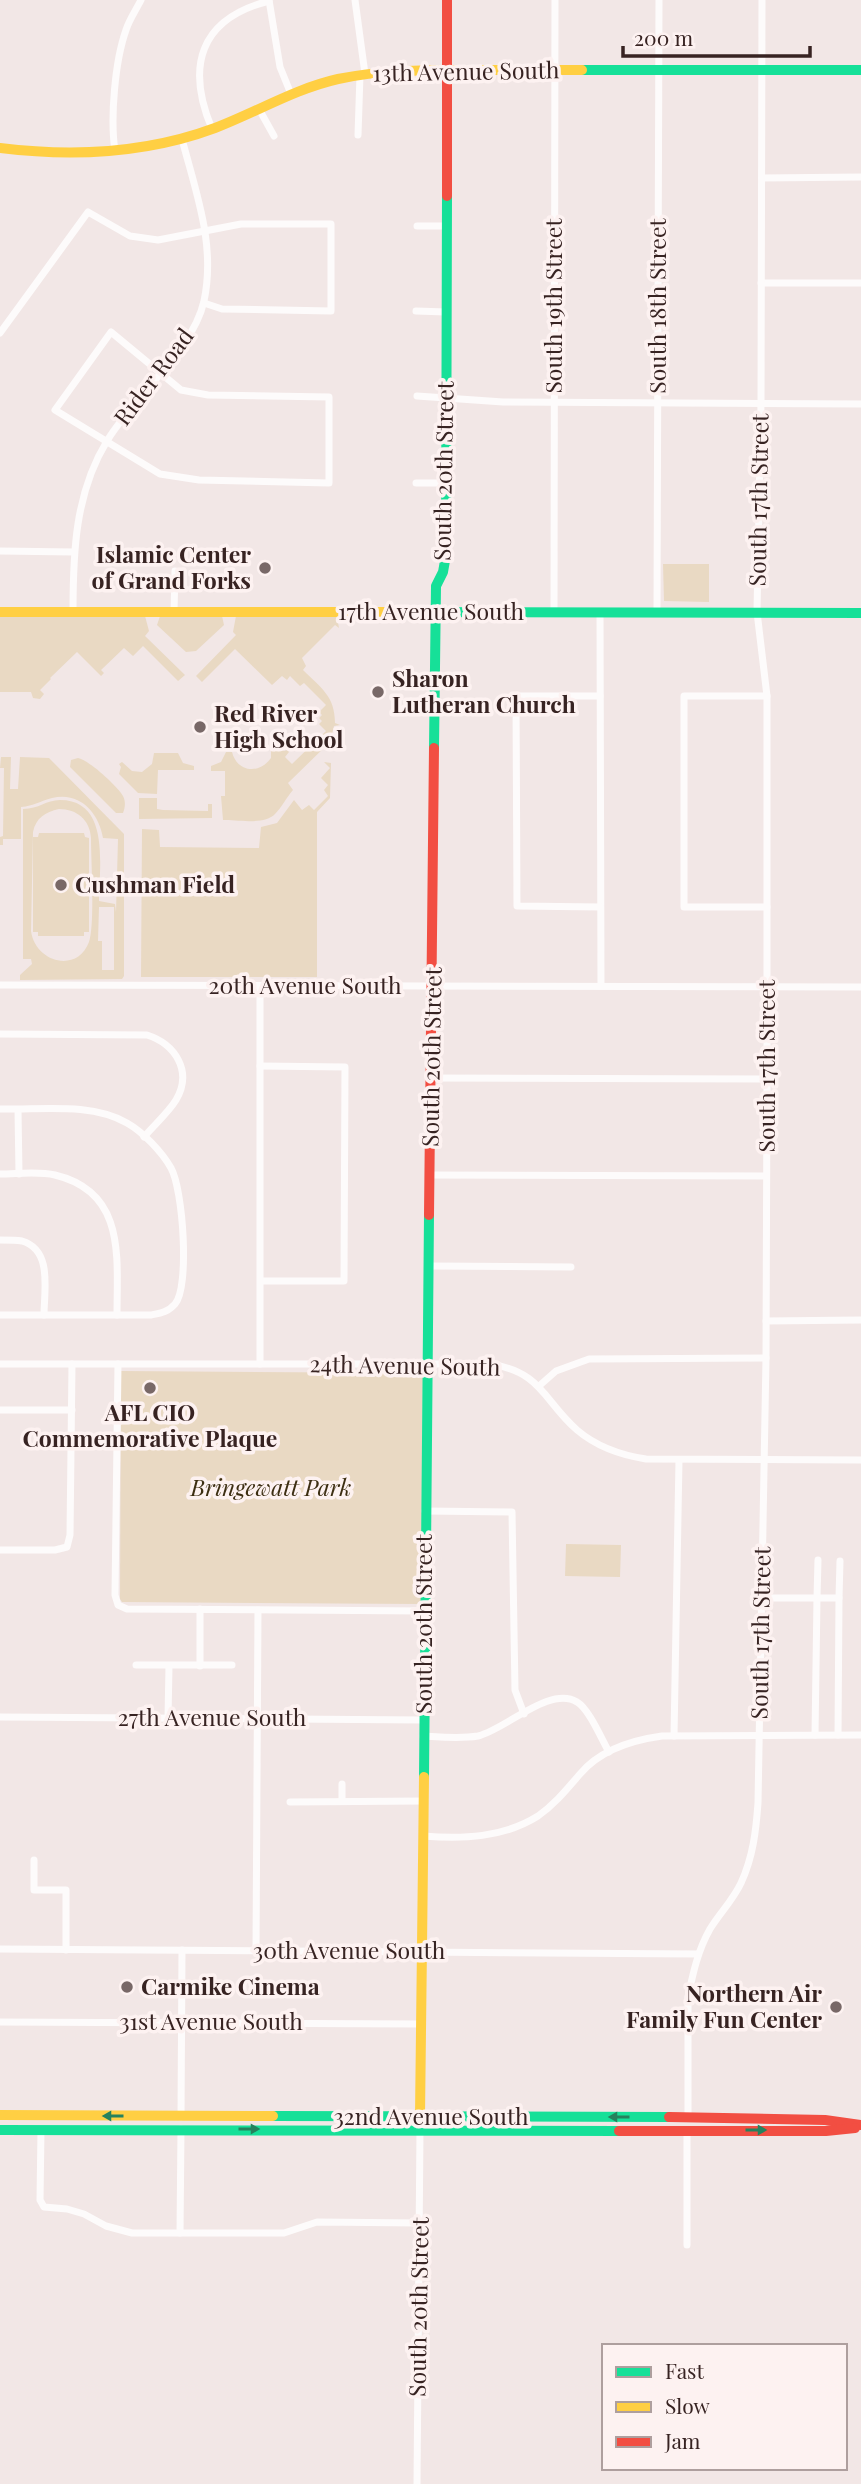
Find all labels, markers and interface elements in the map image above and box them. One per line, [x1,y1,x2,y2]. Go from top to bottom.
scale bar [623,14,810,58]
text: 200 m [634,23,693,51]
street label: 13th Avenue South [372,53,560,88]
street label: South 18th Street [641,217,672,394]
street label: South 19th Street [537,218,568,394]
street label: Rider Road [106,321,200,431]
street label: South 20th Street [425,380,460,561]
street label: South 17th Street [740,412,775,587]
place label: Islamic Center of Grand Forks [91,538,251,595]
marker: Islamic Center of Grand Forks [257,560,273,576]
street label: 17th Avenue South [338,595,525,626]
place label: Sharon Lutheran Church [392,662,576,719]
marker: Sharon Lutheran Church [370,684,386,700]
place label: Red River High School [214,697,343,754]
marker: Red River High School [192,719,208,735]
place label: Cushman Field [75,868,235,899]
marker: Cushman Field [53,877,69,893]
street label: South 20th Street [413,966,448,1147]
street label: 20th Avenue South [208,969,402,1000]
street label: South 17th Street [750,979,781,1152]
street label: 24th Avenue South [309,1347,501,1382]
marker: AFL CIO Commemorative Plaque [142,1380,158,1396]
place label: AFL CIO Commemorative Plaque [23,1396,277,1453]
park label: Bringewatt Park [190,1471,352,1502]
street label: South 20th Street [407,1533,438,1714]
street label: South 17th Street [742,1545,777,1720]
street label: 27th Avenue South [118,1701,307,1732]
street label: 30th Avenue South [253,1934,446,1965]
place label: Carmike Cinema [141,1970,320,2001]
place label: Northern Air Family Fun Center [626,1977,822,2034]
marker: Carmike Cinema [119,1979,135,1995]
marker: Northern Air Family Fun Center [828,1999,844,2015]
street label: 31st Avenue South [119,2005,303,2036]
street label: 32nd Avenue South [333,2100,529,2131]
one-way arrow [102,2110,124,2122]
one-way arrow [608,2111,630,2123]
one-way arrow [239,2123,261,2135]
one-way arrow [745,2124,767,2136]
street label: South 20th Street [400,2216,435,2397]
legend [602,2344,847,2470]
text: Fast [665,2356,704,2384]
text: Slow [665,2391,710,2419]
text: Jam [664,2426,701,2454]

